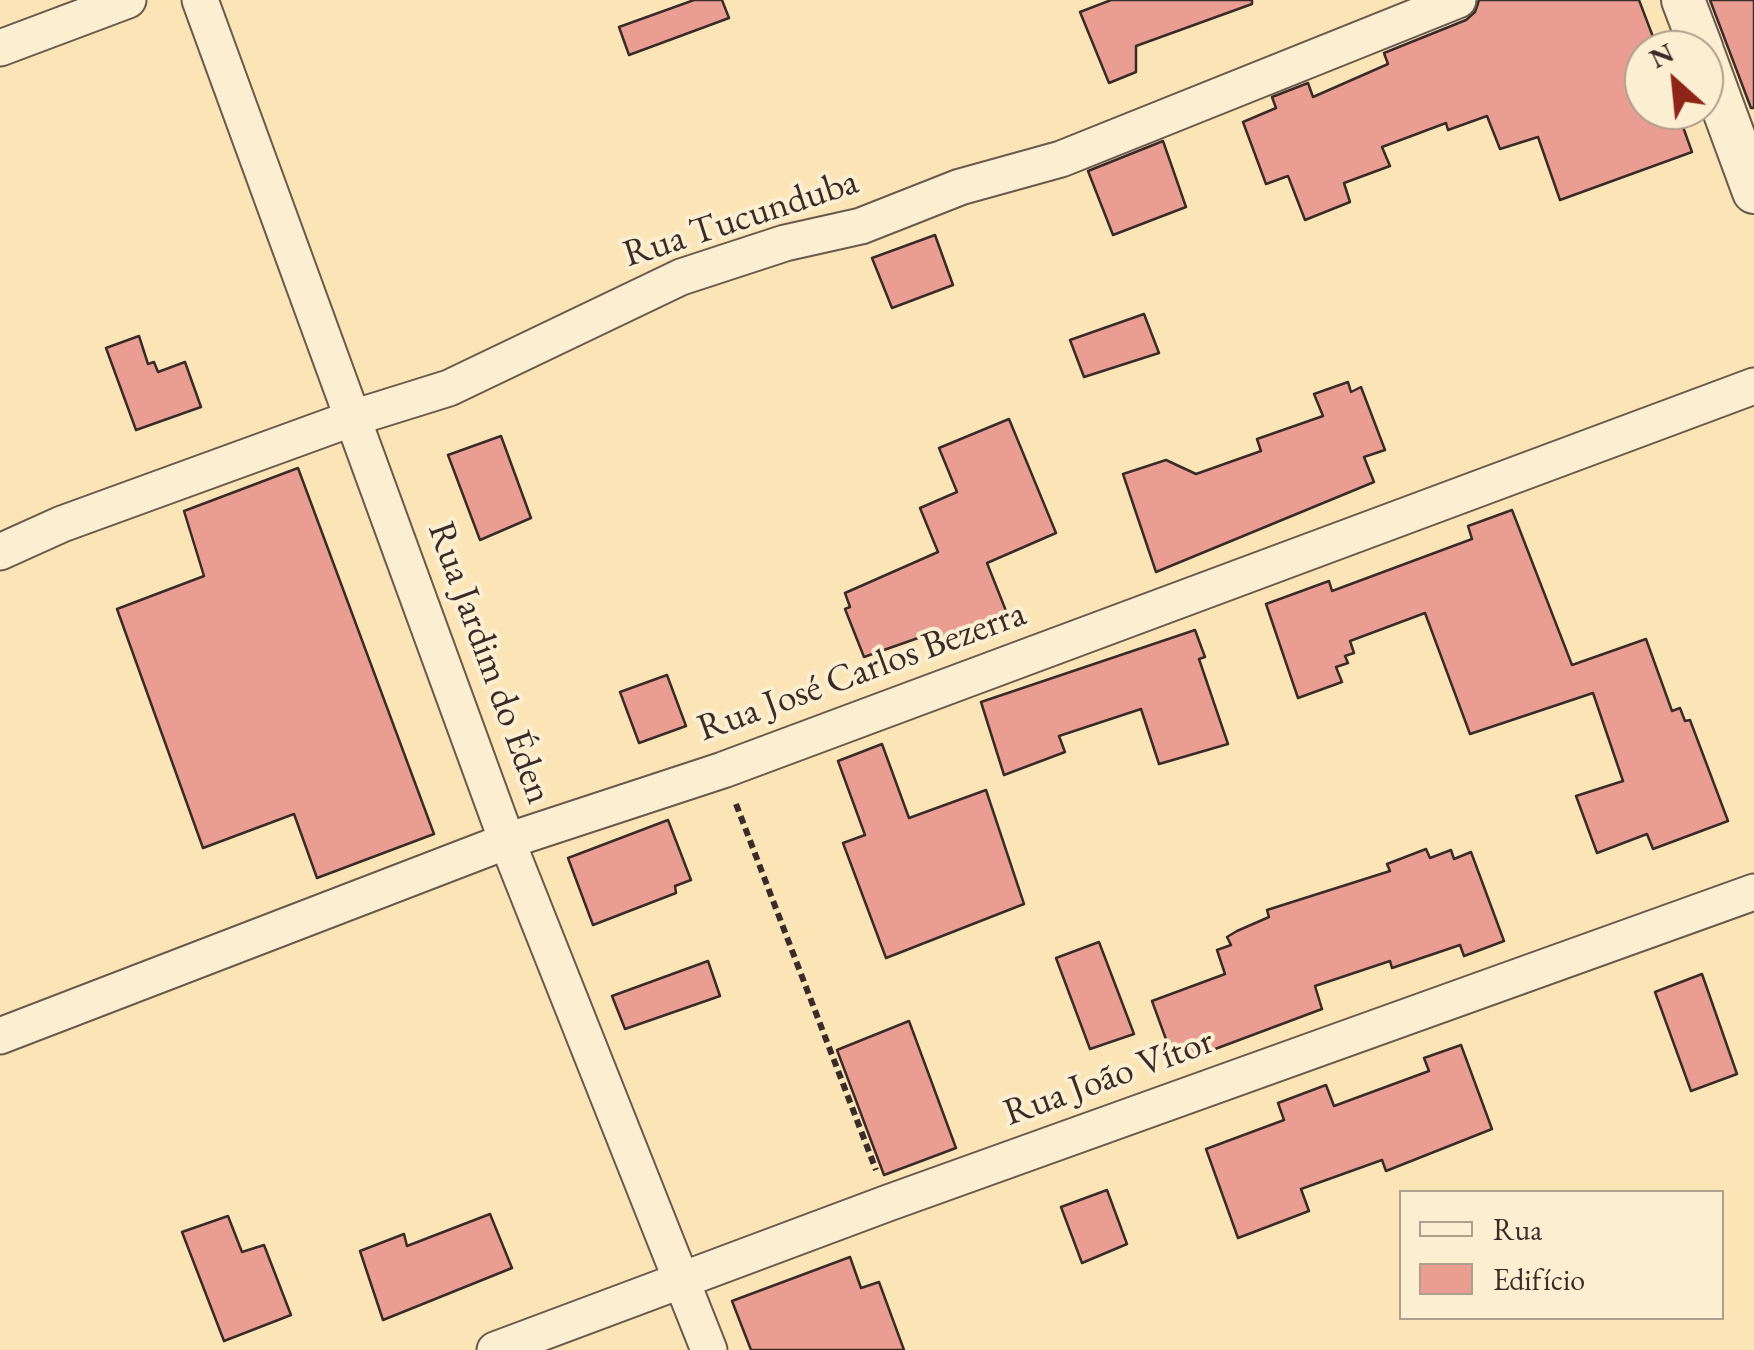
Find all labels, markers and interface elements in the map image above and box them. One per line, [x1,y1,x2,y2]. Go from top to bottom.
north arrow [1624,30,1724,130]
text: N [1643,34,1680,76]
street label: Rua Tucunduba [618,160,864,278]
street label: Rua Jardim do Éden [417,516,561,810]
street label: Rua José Carlos Bezerra [692,591,1032,753]
street label: Rua João Vítor [998,1019,1220,1137]
legend [1399,1190,1724,1320]
text: Rua [1493,1210,1542,1249]
text: Edifício [1493,1260,1585,1299]

